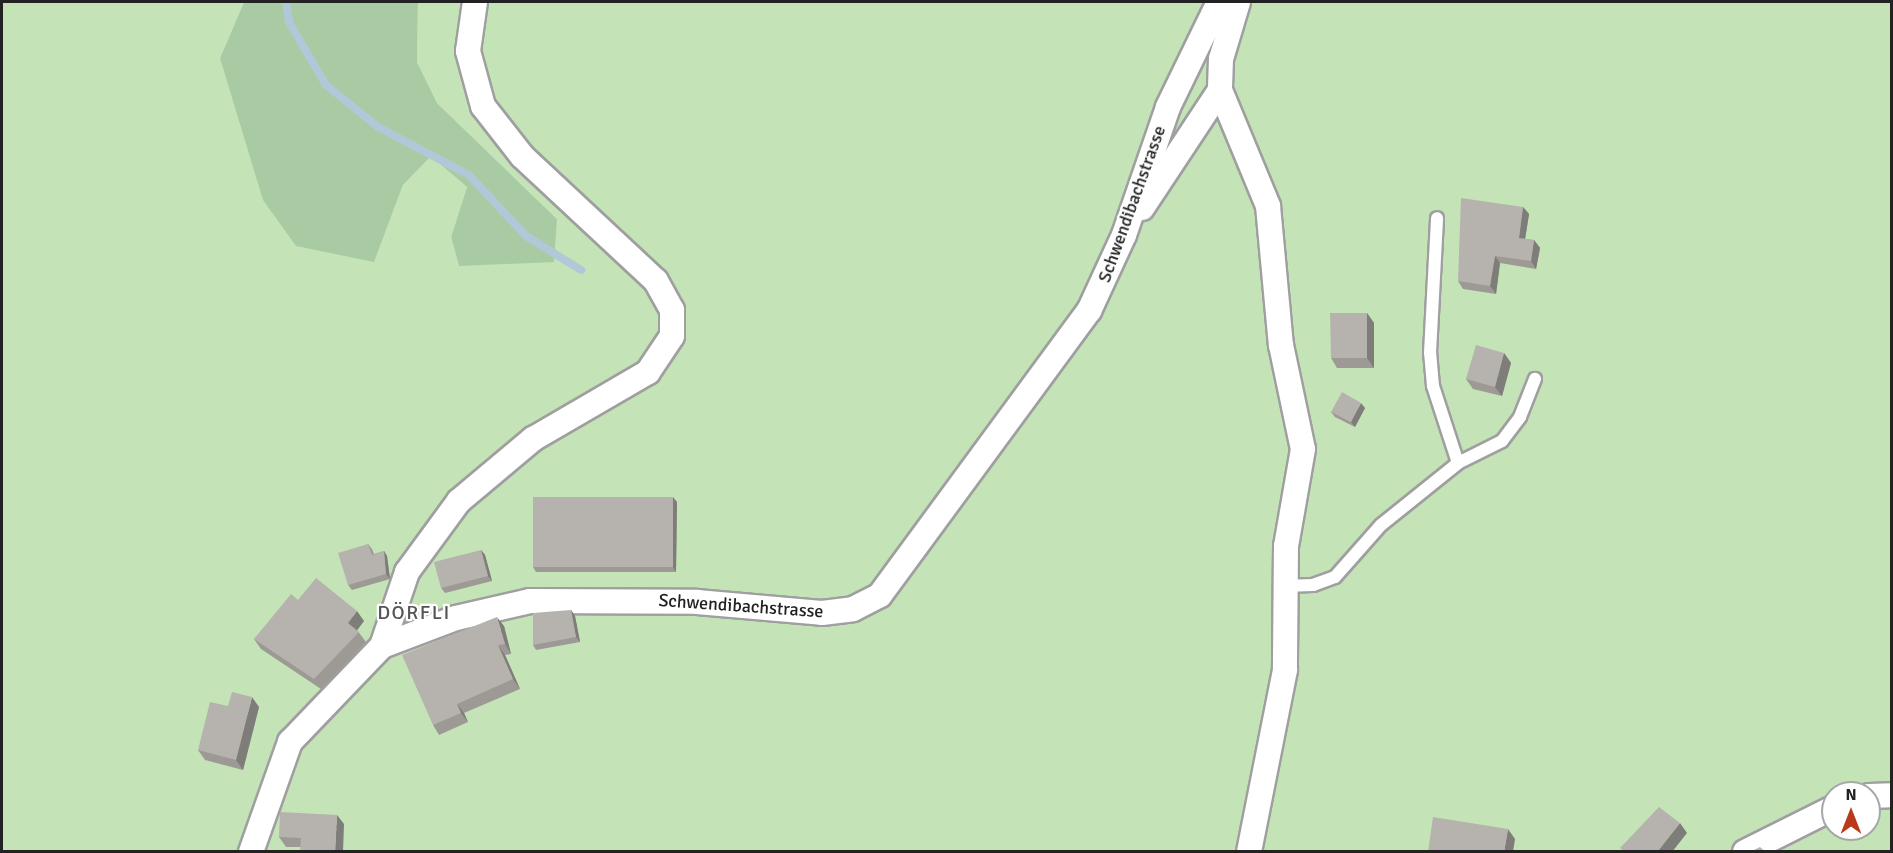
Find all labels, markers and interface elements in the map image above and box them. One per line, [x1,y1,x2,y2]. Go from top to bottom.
street label: Schwendibachstrasse [1094,123,1170,285]
street label: Schwendibachstrasse [658,589,824,623]
district label: DÖRFLI [377,600,451,624]
north arrow [1821,781,1881,841]
text: N [1845,785,1857,805]

